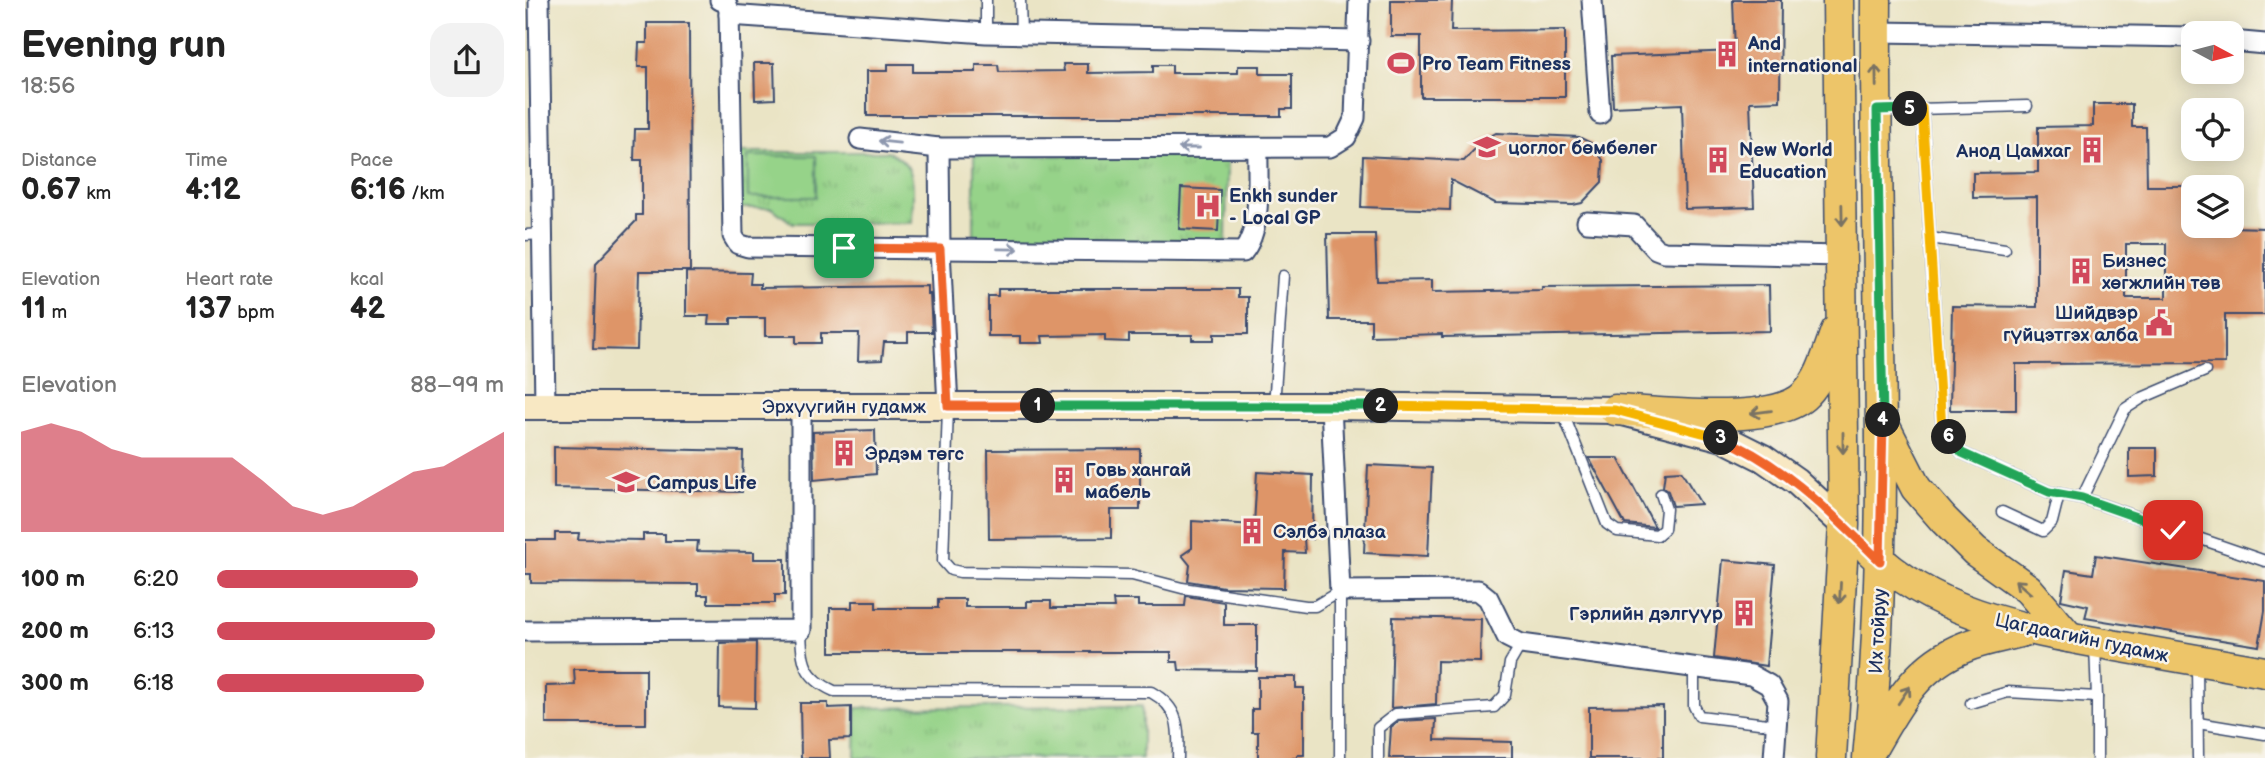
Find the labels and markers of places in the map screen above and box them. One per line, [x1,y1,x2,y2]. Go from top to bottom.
place label: And international [1747,33,1857,78]
building icon: And international [1712,39,1742,69]
sports icon: Pro Team Fitness [1386,48,1416,78]
place label: Pro Team Fitness [1422,53,1571,76]
pin: 5 [1893,92,1927,126]
school or university icon: цоглог бөмбөлөг [1472,132,1502,162]
building icon: Анод Цамхаг [2077,135,2107,165]
place label: цоглог бөмбөлөг [1508,137,1658,160]
place label: New World Education [1739,139,1833,184]
place label: Анод Цамхаг [1955,140,2071,163]
building icon: New World Education [1703,145,1733,175]
place label: Enkh sunder - Local GP [1229,185,1338,230]
hospital icon: Enkh sunder - Local GP [1193,191,1223,221]
pin [814,218,874,278]
place label: Бизнес хөгжлийн төв [2102,250,2221,295]
building icon: Бизнес хөгжлийн төв [2066,256,2096,286]
place label: Шийдвэр гүйцэтгэх алба [2003,302,2139,347]
public building icon: Шийдвэр гүйцэтгэх алба [2144,308,2174,338]
pin: 1 [1021,388,1055,424]
pin: 2 [1363,388,1399,424]
pin: 4 [1865,402,1901,438]
pin: 3 [1703,420,1739,456]
pin: 6 [1931,420,1967,454]
building icon: Эрдэм төгс [829,438,859,468]
place label: Эрдэм төгс [865,443,964,466]
place label: Гoвь хангай мабель [1085,459,1191,504]
building icon: Гoвь хангай мабель [1049,465,1079,495]
school or university icon: Campus Life [611,467,641,497]
place label: Campus Life [647,472,757,495]
pin [2143,500,2203,560]
building icon: Сэлбэ плаза [1237,516,1267,546]
place label: Сэлбэ плаза [1273,521,1387,544]
building icon: Гэрлийн дэлгүүр [1729,598,1759,628]
place label: Гэрлийн дэлгүүр [1569,603,1724,626]

